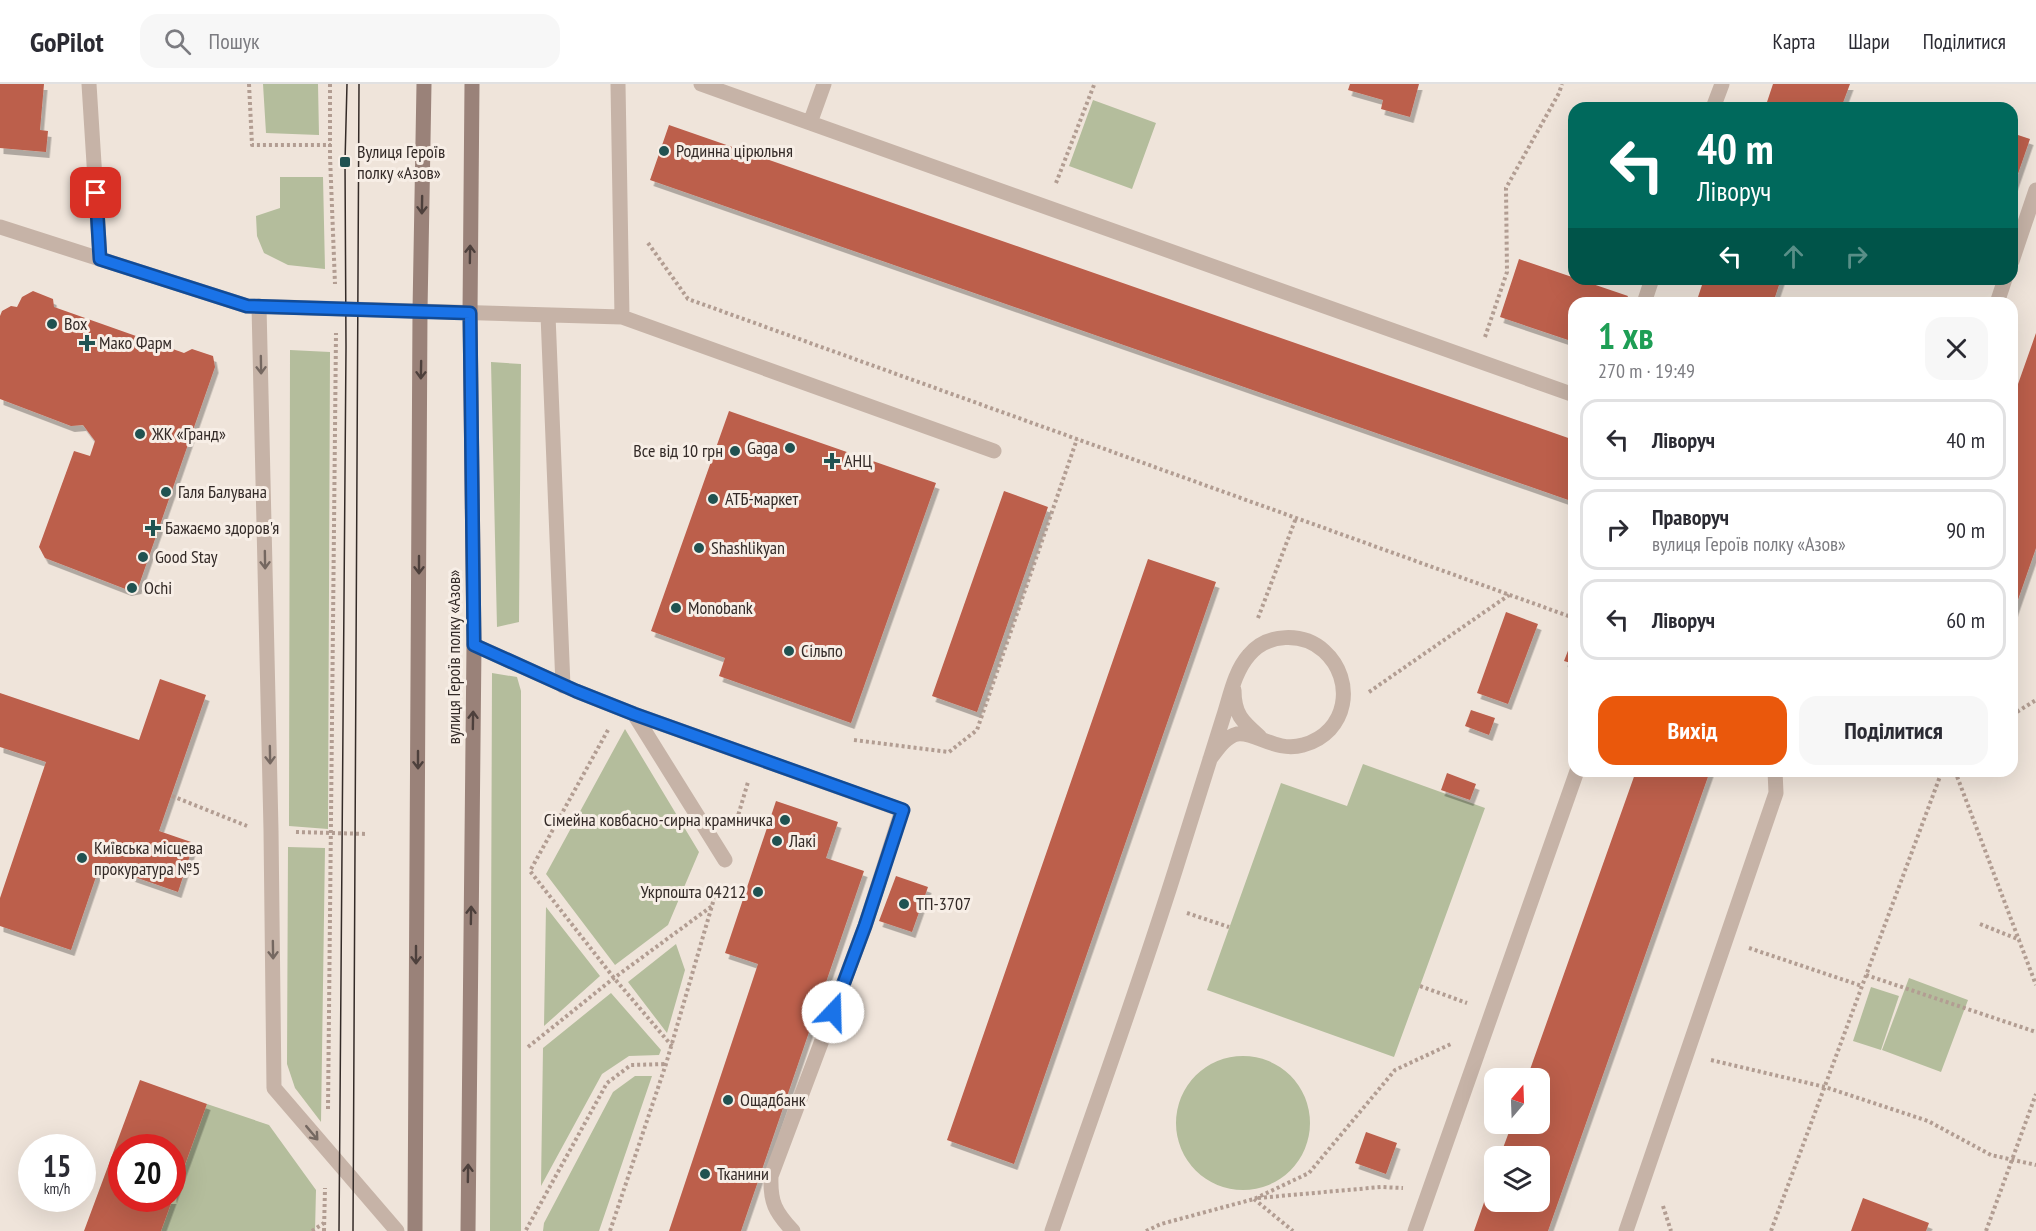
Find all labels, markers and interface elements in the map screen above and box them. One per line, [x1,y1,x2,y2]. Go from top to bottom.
search box [140,14,560,68]
text: GoPilot [30,23,104,60]
icon: search [161,25,194,58]
text: Пошук [209,27,260,55]
text: Карта [1773,28,1815,55]
text: Шари [1848,28,1890,55]
text: Поділитися [1923,28,2006,55]
text: 40 m [1697,121,1774,176]
icon: left [1598,126,1676,204]
place label: Родинна цірюльня [676,139,793,162]
place label: Вулиця Героїв полку «Азов» [357,140,445,184]
marker: Родинна цірюльня [657,144,671,158]
marker: Вулиця Героїв полку «Азов» [338,155,352,169]
pin [70,167,121,218]
text: Ліворуч [1697,174,1771,208]
icon: arrive [79,176,112,209]
one-way arrow [416,195,428,215]
icon: left [1714,240,1747,273]
icon: ahead [1777,240,1810,273]
icon: right [1840,240,1873,273]
one-way arrow [465,245,476,265]
place label: Box [64,312,88,335]
text: 1 хв [1598,312,1653,359]
marker: Box [45,317,59,331]
button: close [1925,317,1988,380]
place label: Мако Фарм [99,331,172,354]
marker: Мако Фарм [80,336,94,350]
one-way arrow [255,354,266,374]
text: 270 m · 19:49 [1598,358,1695,384]
one-way arrow [415,359,427,379]
place label: ЖК «Гранд» [151,422,226,445]
icon: left [1601,423,1634,456]
text: Ліворуч [1652,426,1715,454]
text: 40 m [1946,426,1985,454]
marker: ЖК «Гранд» [133,427,147,441]
place label: Gaga [747,436,778,459]
place label: Все від 10 грн [633,439,723,462]
marker: Gaga [783,441,797,455]
marker: Все від 10 грн [728,444,742,458]
place label: АНЦ [844,449,872,472]
marker: АНЦ [825,454,839,468]
place label: Галя Балувана [178,480,267,503]
marker: Галя Балувана [159,485,173,499]
place label: АТБ-маркет [725,487,798,510]
marker: АТБ-маркет [706,492,720,506]
text: Праворуч [1652,503,1729,531]
icon: right [1601,513,1634,546]
place label: Бажаємо здоров'я [165,516,279,539]
text: 90 m [1946,516,1985,544]
marker: Бажаємо здоров'я [146,521,160,535]
text: вулиця Героїв полку «Азов» [1652,531,1846,557]
place label: Shashlikyan [711,536,785,559]
marker: Shashlikyan [692,541,706,555]
place label: Good Stay [155,545,218,568]
one-way arrow [259,549,271,569]
marker: Good Stay [136,550,150,564]
one-way arrow [413,554,425,574]
street label: вулиця Героїв полку «Азов» [442,570,465,744]
place label: Ochi [144,576,172,599]
marker: Ochi [125,581,139,595]
place label: Monobank [688,596,753,619]
marker: Monobank [669,601,683,615]
icon: left [1601,603,1634,636]
text: Ліворуч [1652,606,1715,634]
text: 60 m [1946,606,1985,634]
place label: Сільпо [801,639,843,662]
marker: Сільпо [782,644,796,658]
button: Вихід [1598,696,1787,765]
button: Поділитися [1799,696,1988,765]
one-way arrow [467,710,479,730]
one-way arrow [264,744,275,764]
one-way arrow [412,749,424,769]
place label: Сімейна ковбасно-сирна крамничка [544,808,773,831]
marker: Сімейна ковбасно-сирна крамничка [778,813,792,827]
place label: Лакі [788,829,816,852]
marker: Лакі [770,834,784,848]
place label: Київська місцева прокуратура №5 [94,836,203,880]
marker: Київська місцева прокуратура №5 [75,851,89,865]
place label: Укрпошта 04212 [640,880,746,903]
marker: Укрпошта 04212 [751,885,765,899]
place label: ТП-3707 [916,892,971,915]
marker: ТП-3707 [897,897,911,911]
one-way arrow [465,905,477,925]
one-way arrow [267,939,279,959]
one-way arrow [411,944,422,964]
position arrow [801,980,865,1044]
north arrow [1484,1068,1550,1134]
map controls [1484,1068,1550,1212]
place label: Ощадбанк [740,1088,806,1111]
marker: Ощадбанк [721,1093,735,1107]
one-way arrow [306,1125,319,1141]
speed limit sign: 20 [108,1134,186,1212]
text: 15 [43,1146,71,1185]
button: layers [1484,1146,1550,1212]
place label: Тканини [717,1162,769,1185]
one-way arrow [462,1163,474,1183]
marker: Тканини [698,1167,712,1181]
text: km/h [44,1179,70,1198]

